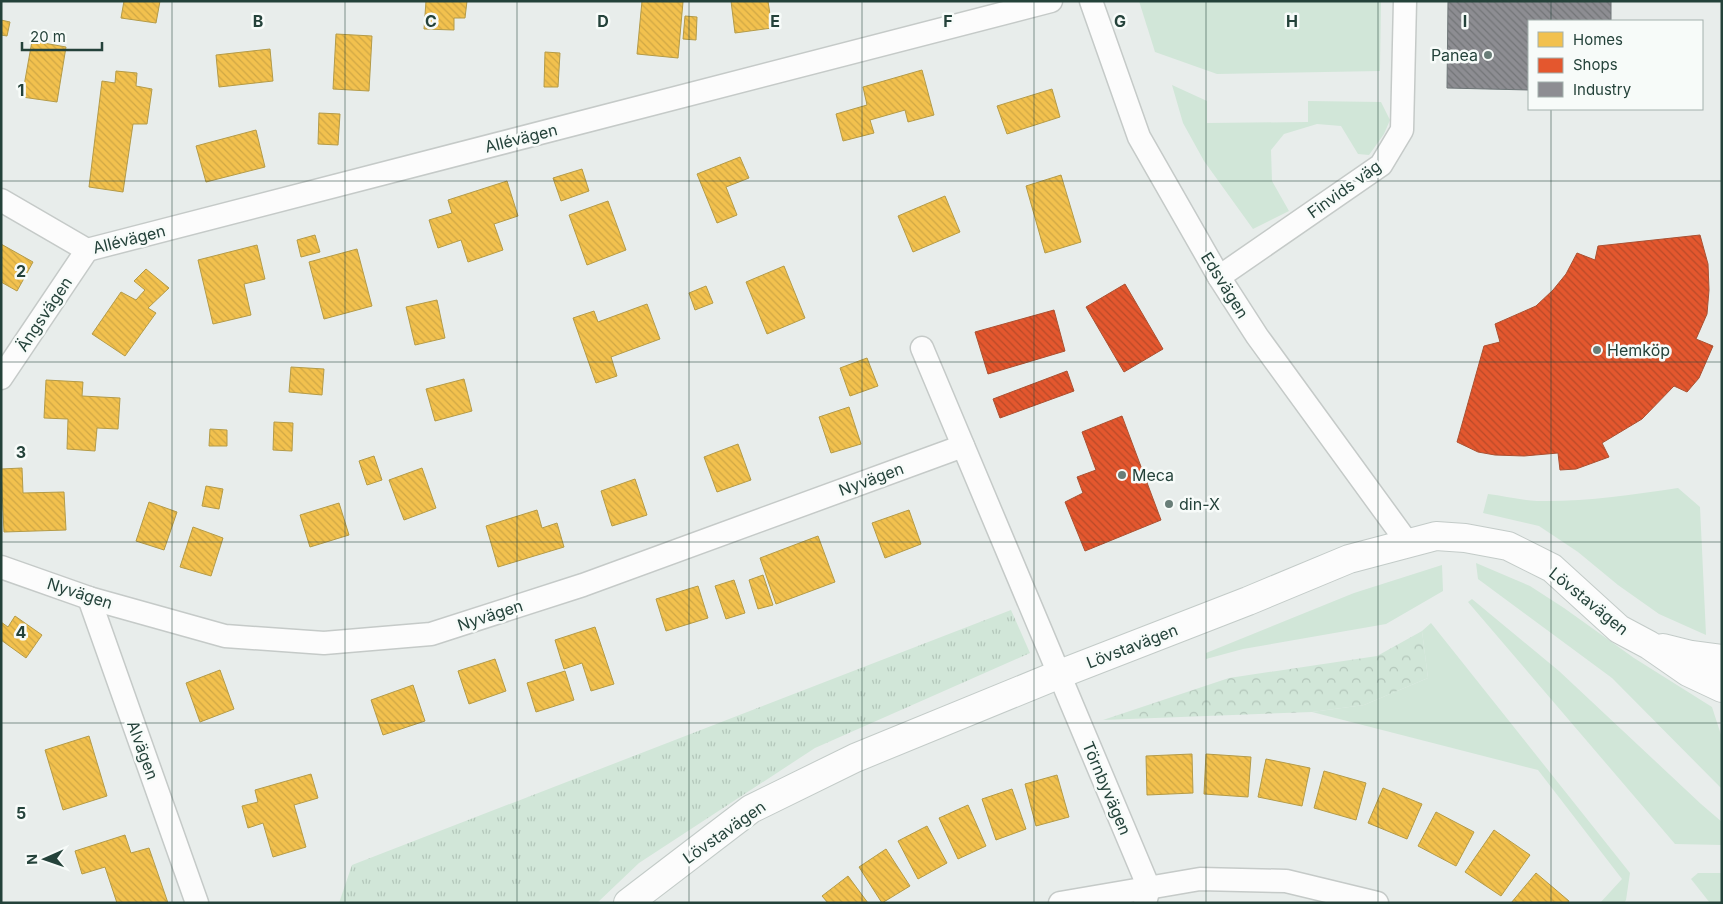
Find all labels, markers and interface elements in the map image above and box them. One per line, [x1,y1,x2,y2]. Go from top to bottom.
text: B [253,11,263,31]
text: C [425,11,437,31]
text: D [597,11,609,31]
text: E [770,11,780,31]
text: F [943,11,953,31]
text: G [1114,11,1126,31]
text: H [1286,11,1298,31]
text: I [1463,11,1467,31]
scale bar [22,20,102,52]
legend [1528,20,1703,110]
text: 20 m [30,27,66,46]
text: Homes [1573,30,1623,49]
place label: Panea [1431,45,1478,65]
marker: Panea [1482,49,1494,61]
text: Shops [1573,55,1618,74]
text: 1 [18,80,24,100]
text: Industry [1573,80,1632,99]
street label: Allévägen [483,119,559,157]
street label: Finvids väg [1303,156,1385,222]
street label: Allévägen [91,220,167,258]
street label: Edsvägen [1197,248,1253,322]
text: 2 [16,261,26,281]
street label: Ängsvägen [12,273,76,355]
place label: Hemköp [1607,340,1670,360]
marker: Hemköp [1591,344,1603,356]
text: 3 [16,442,26,462]
street label: Nyvägen [836,458,906,500]
place label: Meca [1132,465,1174,485]
marker: Meca [1116,469,1128,481]
place label: din-X [1179,494,1220,514]
marker: din-X [1163,498,1175,510]
street label: Lövstavägen [1545,563,1633,639]
street label: Nyvägen [45,573,115,613]
street label: Nyvägen [455,595,525,635]
street label: Lövstavägen [1083,619,1181,673]
text: 4 [16,622,27,642]
street label: Alvägen [123,718,163,782]
street label: Törnbyvägen [1078,738,1136,838]
street label: Lövstavägen [679,796,769,868]
text: 5 [16,803,26,823]
north arrow [20,834,70,884]
text: N [23,854,40,865]

